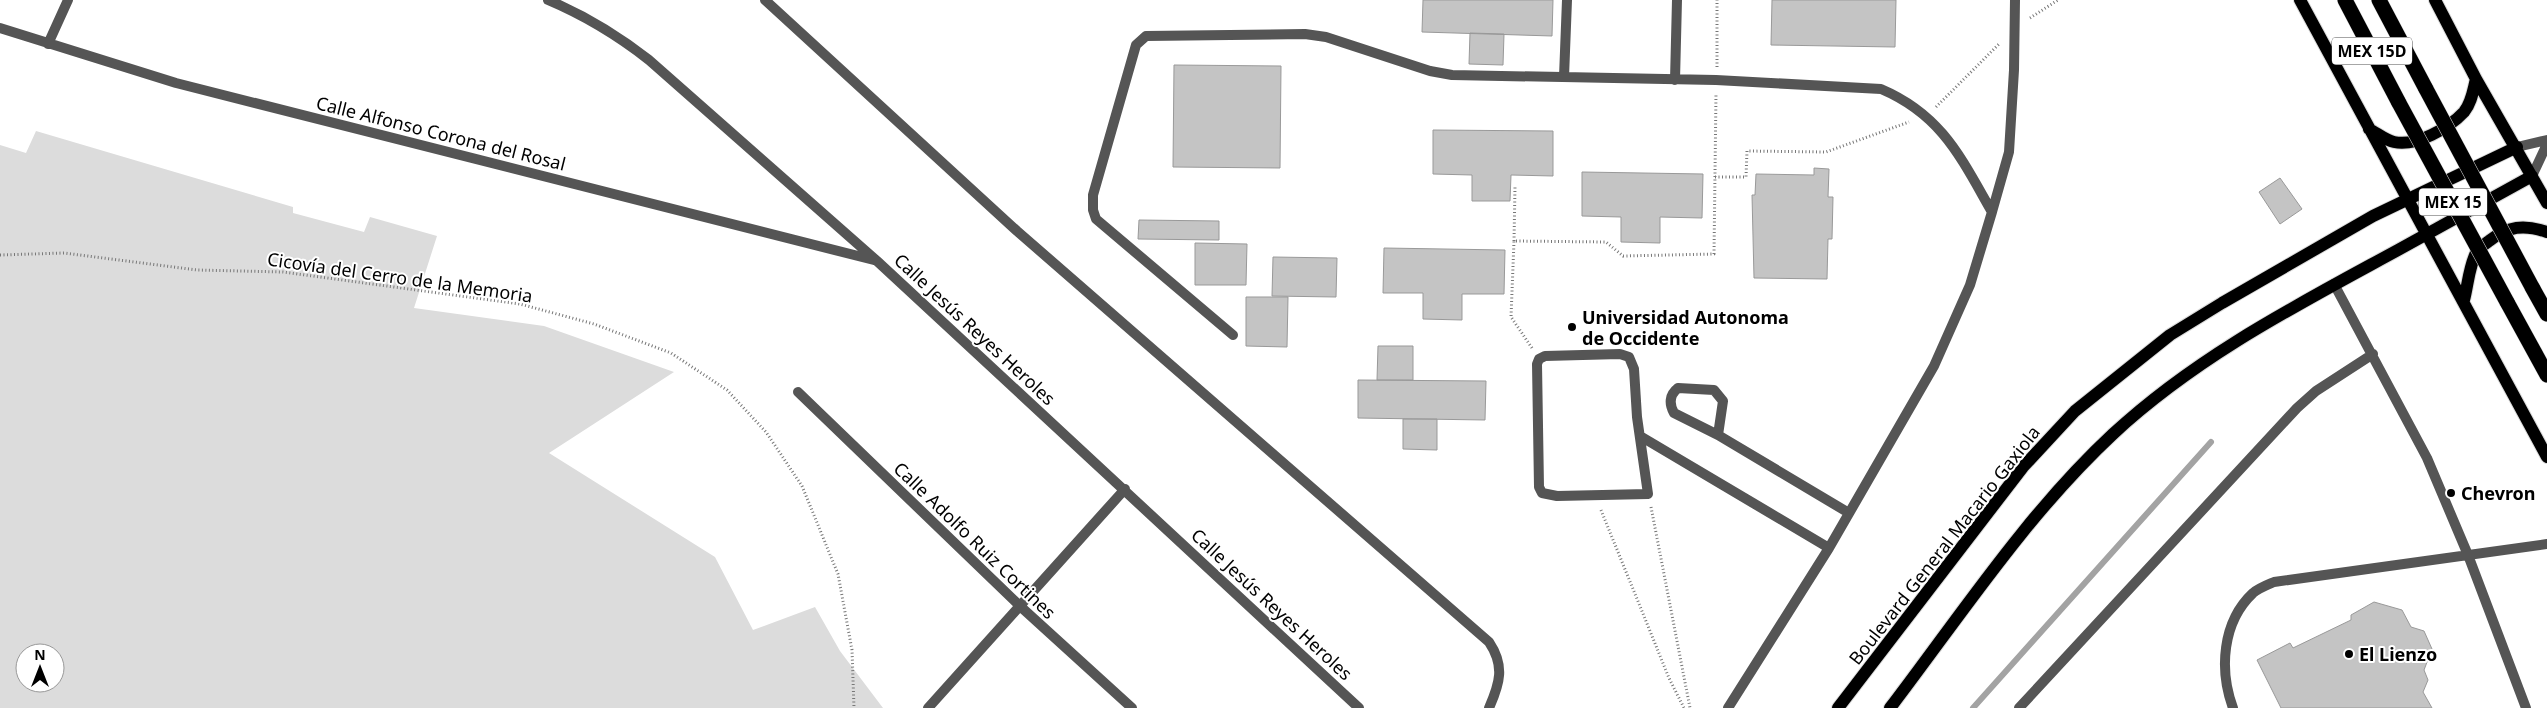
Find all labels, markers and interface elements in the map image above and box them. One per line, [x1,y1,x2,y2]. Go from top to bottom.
road number: MEX 15D [2332,37,2412,64]
street label: Calle Alfonso Corona del Rosal [314,90,568,176]
road number: MEX 15 [2419,188,2487,216]
street label: Cicovía del Cerro de la Memoria [266,246,534,308]
street label: Calle Jesús Reyes Heroles [889,248,1061,410]
place label: Universidad Autonoma de Occidente [1582,305,1789,350]
marker: Universidad Autonoma de Occidente [1566,321,1578,333]
street label: Boulevard General Macario Gaxiola [1843,421,2045,669]
street label: Calle Adolfo Ruiz Cortines [889,456,1061,624]
place label: Chevron [2461,481,2536,505]
marker: Chevron [2445,487,2457,499]
street label: Calle Jesús Reyes Heroles [1186,523,1358,685]
place label: El Lienzo [2359,642,2437,666]
north arrow [15,643,65,693]
text: N [34,645,46,664]
marker: El Lienzo [2343,648,2355,660]

